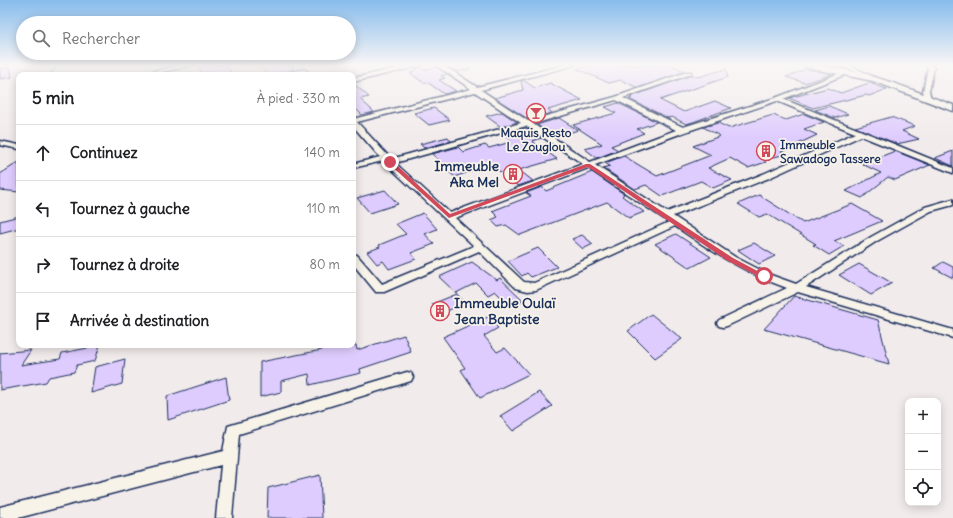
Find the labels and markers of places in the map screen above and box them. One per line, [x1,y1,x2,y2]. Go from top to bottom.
bar icon: Maquis Resto Le Zouglou [525,102,547,124]
place label: Maquis Resto Le Zouglou [500,125,572,155]
place label: Immeuble Sawadogo Tassere [780,137,881,167]
building icon: Immeuble Sawadogo Tassere [755,140,777,162]
place label: Immeuble Aka Mel [434,157,499,191]
building icon: Immeuble Aka Mel [502,163,524,185]
place label: Immeuble Oulaï Jean Baptiste [454,294,556,328]
building icon: Immeuble Oulaï Jean Baptiste [429,300,451,322]

